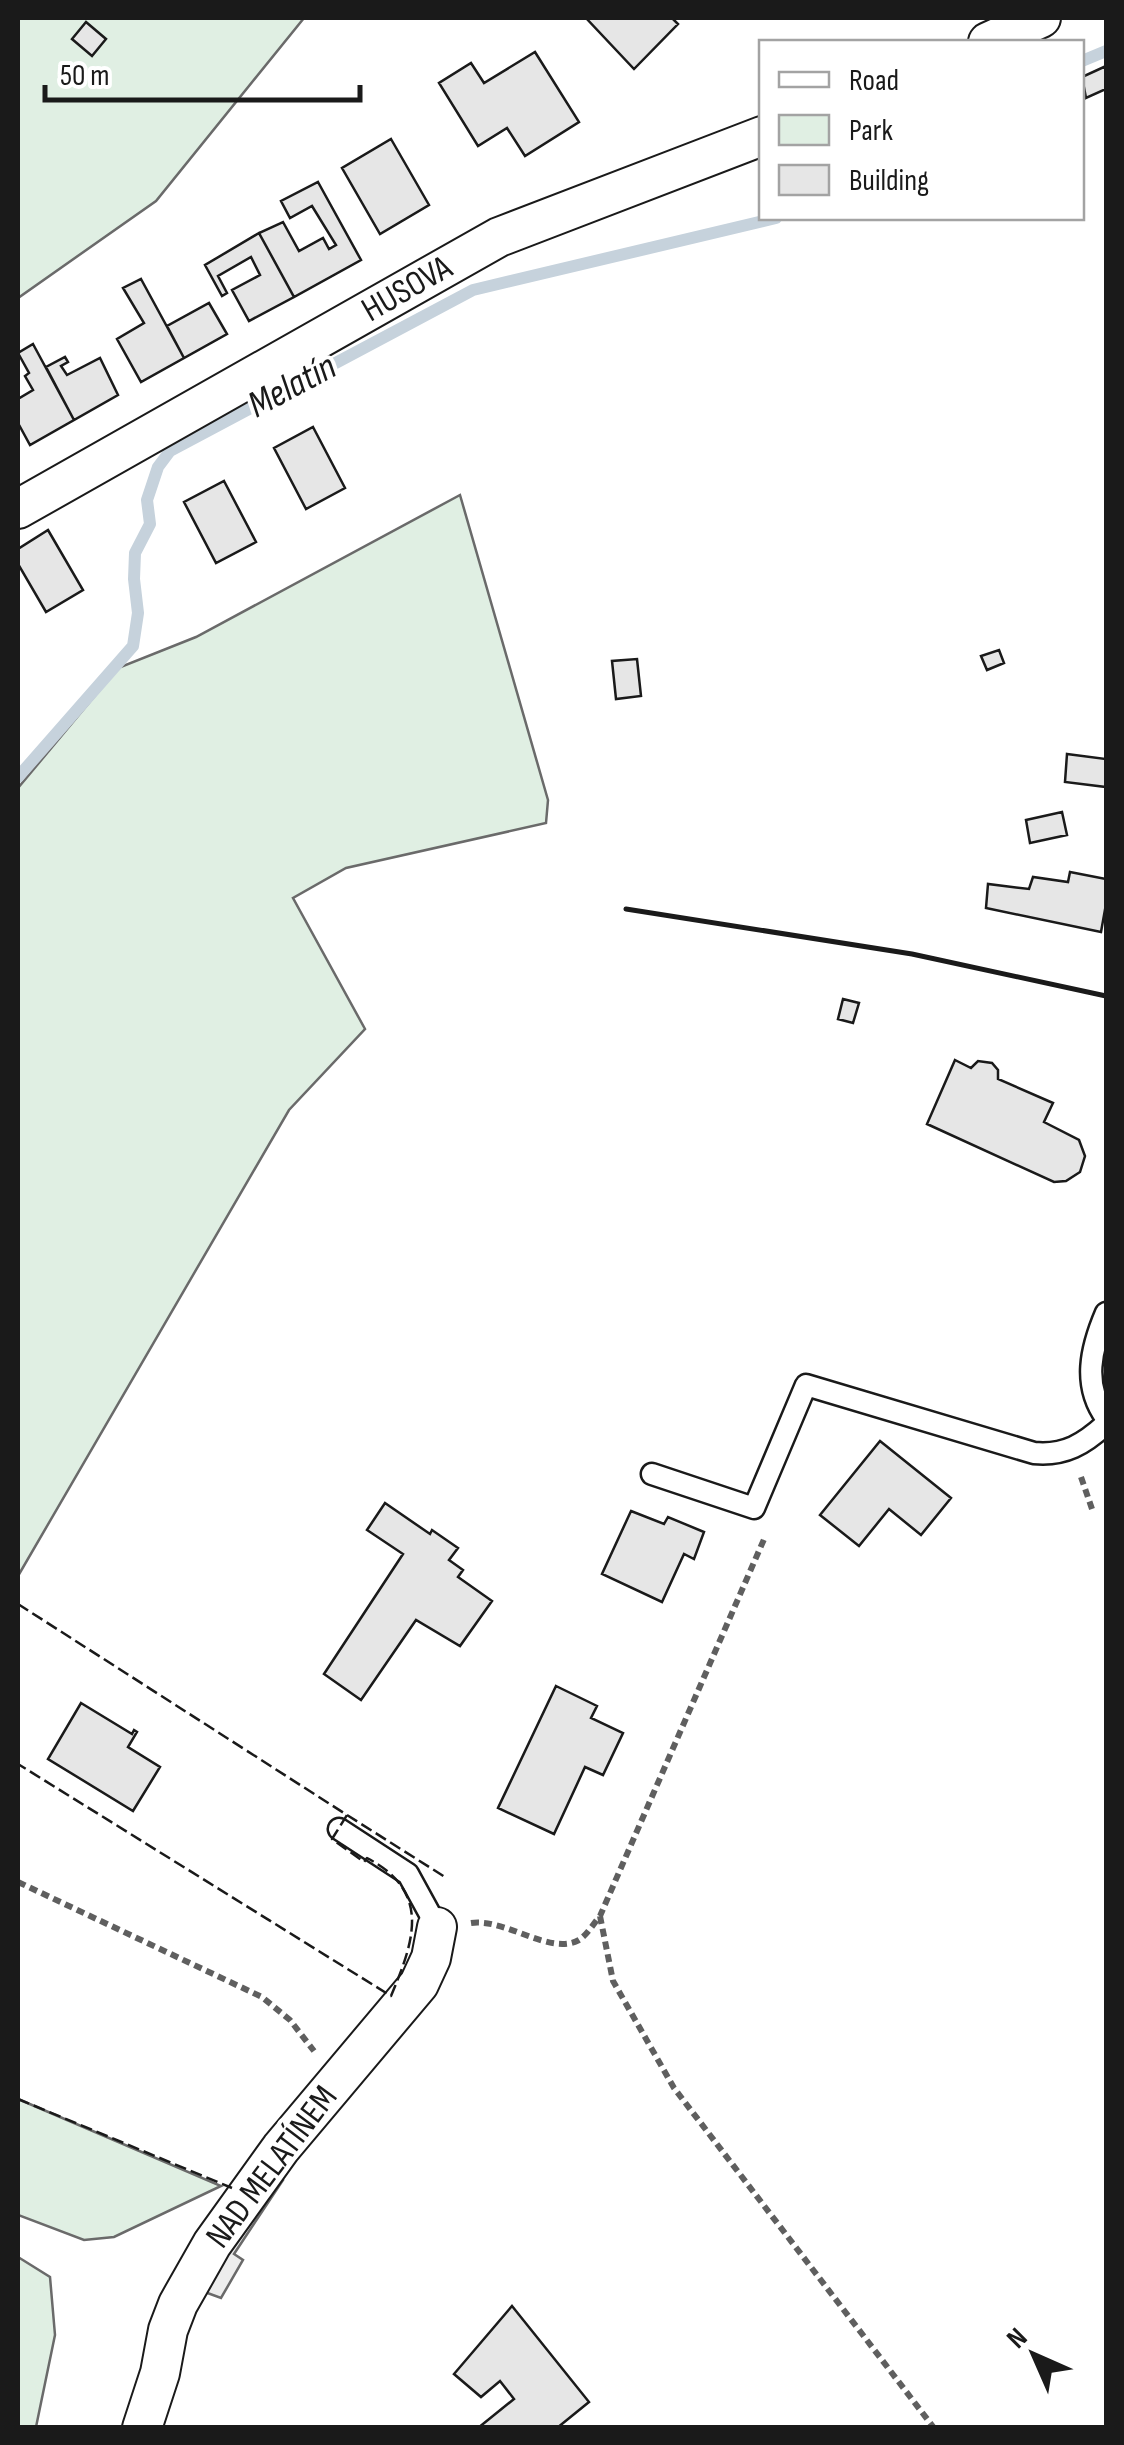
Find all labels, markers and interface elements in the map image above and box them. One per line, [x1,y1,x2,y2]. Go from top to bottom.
scale bar [45,40,360,102]
legend [759,40,1084,220]
text: 50 m [60,58,109,94]
text: Road [849,63,899,99]
text: Park [849,113,893,149]
text: Building [849,163,929,199]
street label: HUSOVA [354,246,461,332]
water label: Melatín [240,344,344,428]
street label: NAD MELATÍNEM [197,2077,347,2257]
north arrow [984,2305,1084,2405]
text: N [1000,2321,1034,2355]

